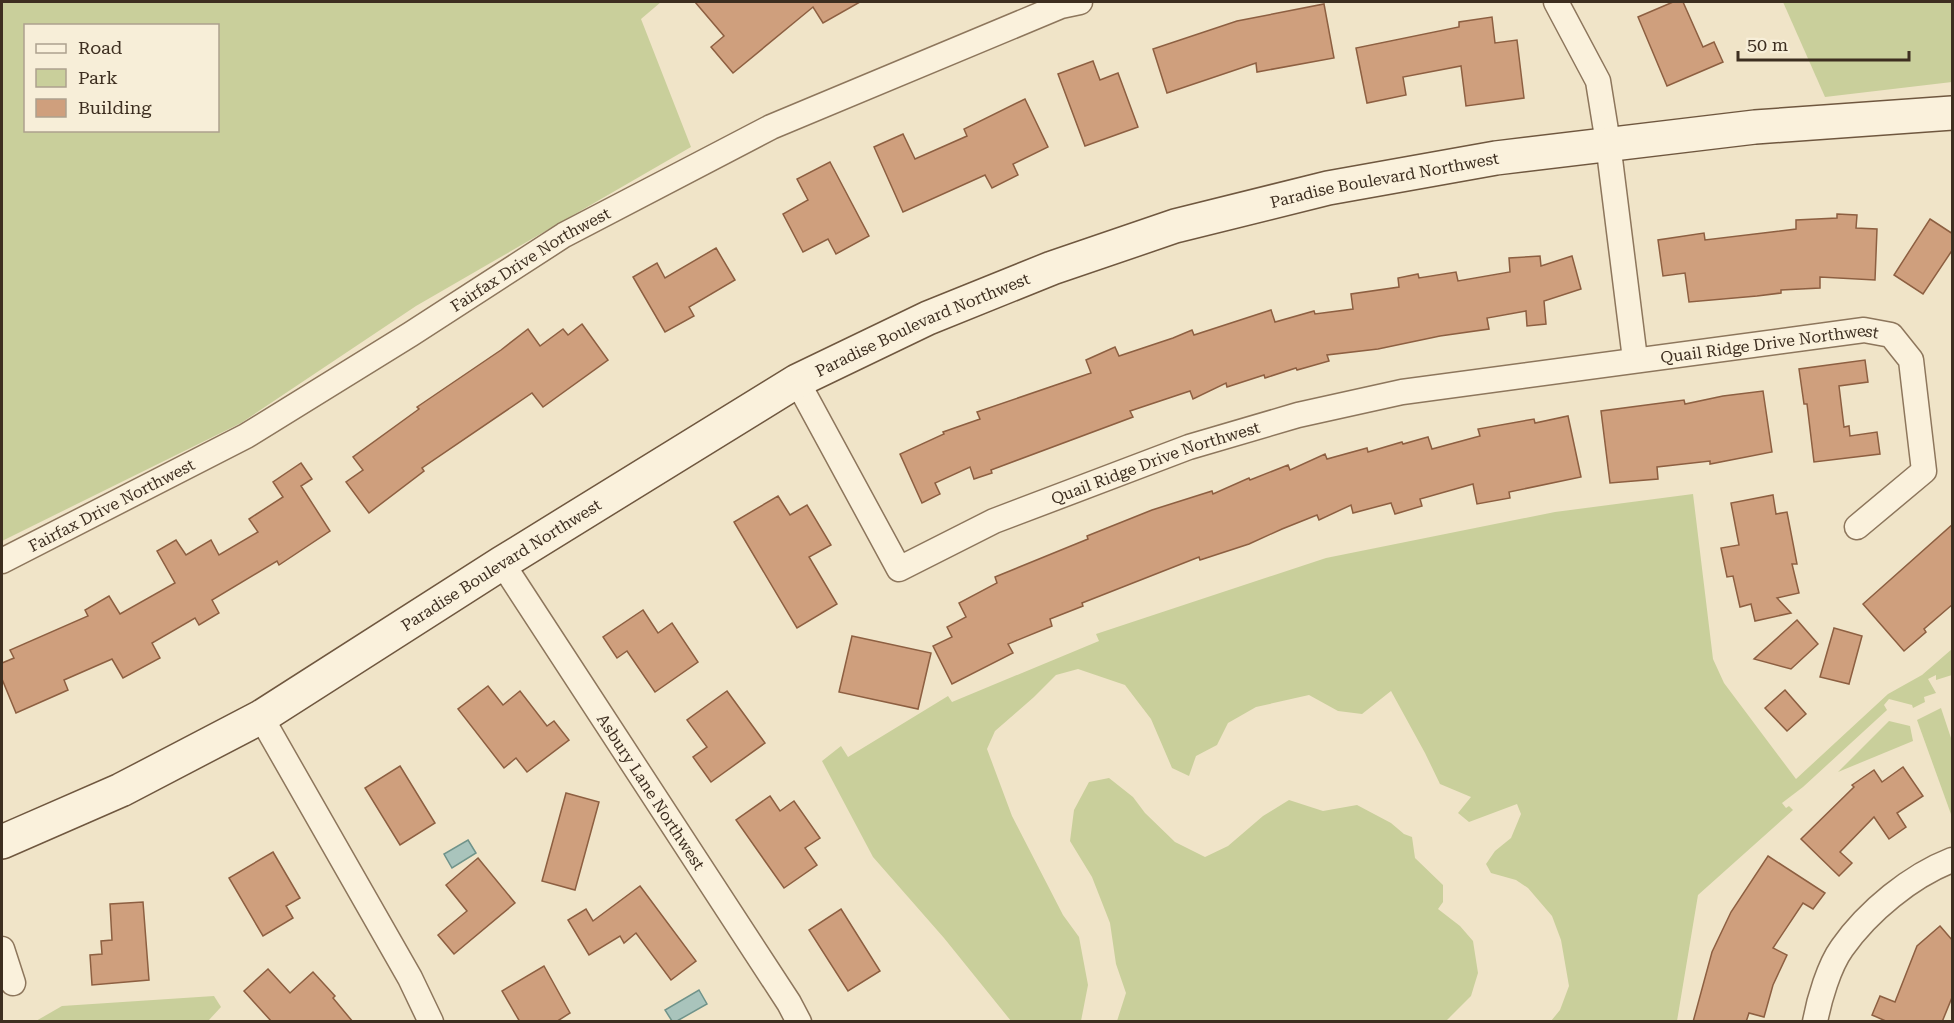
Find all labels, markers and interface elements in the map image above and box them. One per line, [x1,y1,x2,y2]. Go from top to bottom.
legend [24,24,219,132]
scale bar [1738,24,1909,62]
text: 50 m [1747,34,1788,55]
text: Road [78,37,123,58]
text: Park [78,67,118,88]
text: Building [78,97,152,118]
street label: Paradise Boulevard Northwest [1268,149,1500,212]
street label: Fairfax Drive Northwest [447,204,614,316]
street label: Paradise Boulevard Northwest [812,269,1032,381]
street label: Quail Ridge Drive Northwest [1659,321,1880,367]
street label: Quail Ridge Drive Northwest [1048,418,1262,509]
street label: Fairfax Drive Northwest [25,455,198,556]
street label: Paradise Boulevard Northwest [398,495,605,635]
street label: Asbury Lane Northwest [593,710,709,874]

